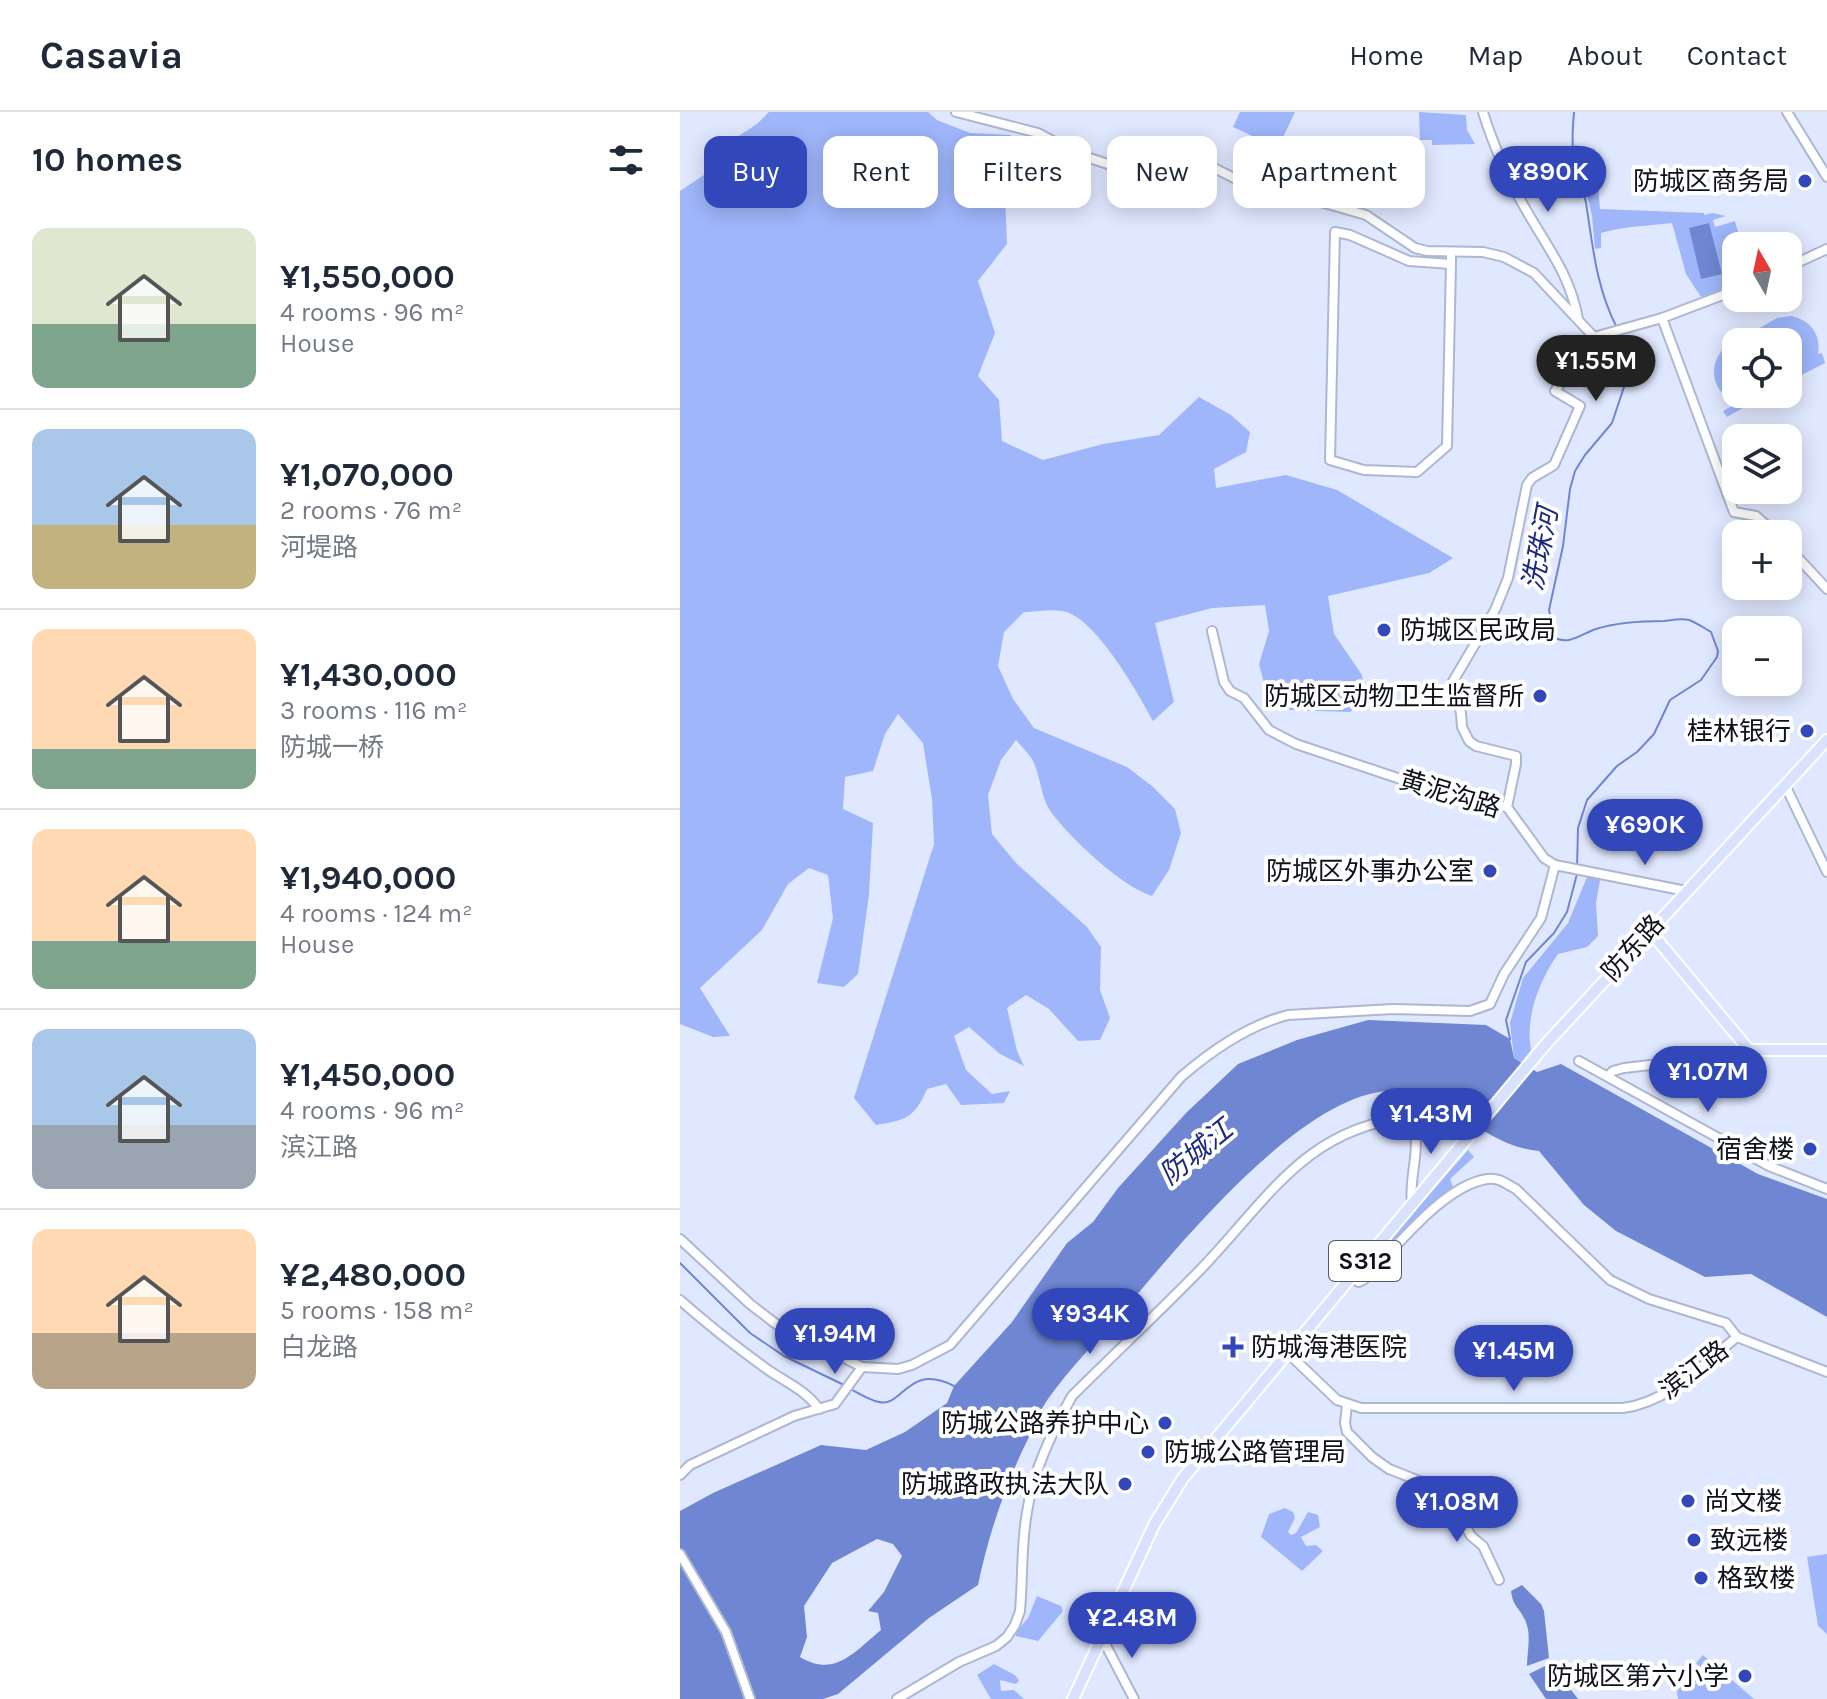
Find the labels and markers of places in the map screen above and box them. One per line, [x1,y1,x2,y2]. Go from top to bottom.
pin: ¥890K [1492,146,1604,214]
place label: 防城区商务局 [1633,166,1789,197]
marker: 防城区商务局 [1796,172,1814,190]
pin: ¥1.55M [1531,335,1661,403]
place label: 防城区民政局 [1400,615,1556,646]
marker: 防城区民政局 [1375,621,1393,639]
place label: 防城区动物卫生监督所 [1264,681,1524,712]
marker: 防城区动物卫生监督所 [1531,687,1549,705]
place label: 桂林银行 [1687,716,1791,747]
marker: 桂林银行 [1798,722,1816,740]
pin: ¥690K [1589,799,1701,867]
place label: 防城区外事办公室 [1266,856,1474,887]
marker: 防城区外事办公室 [1481,862,1499,880]
pin: ¥1.07M [1643,1046,1773,1114]
pin: ¥1.43M [1366,1088,1496,1156]
place label: 宿舍楼 [1716,1134,1794,1165]
marker: 宿舍楼 [1801,1140,1819,1158]
pin: ¥934K [1034,1288,1146,1356]
pin: ¥1.94M [770,1308,900,1376]
pin: ¥1.45M [1449,1325,1579,1393]
place label: 防城海港医院 [1251,1332,1407,1363]
marker: 防城海港医院 [1222,1336,1244,1358]
place label: 防城公路养护中心 [941,1408,1149,1439]
marker: 防城公路养护中心 [1156,1414,1174,1432]
place label: 防城公路管理局 [1164,1437,1346,1468]
marker: 防城公路管理局 [1139,1443,1157,1461]
place label: 防城路政执法大队 [901,1469,1109,1500]
marker: 防城路政执法大队 [1116,1475,1134,1493]
pin: ¥1.08M [1392,1476,1522,1544]
place label: 尚文楼 [1704,1486,1782,1517]
marker: 尚文楼 [1679,1492,1697,1510]
place label: 致远楼 [1710,1525,1788,1556]
marker: 致远楼 [1685,1531,1703,1549]
place label: 格致楼 [1717,1563,1795,1594]
marker: 格致楼 [1692,1569,1710,1587]
pin: ¥2.48M [1067,1592,1197,1660]
place label: 防城区第六小学 [1547,1661,1729,1692]
marker: 防城区第六小学 [1736,1667,1754,1685]

